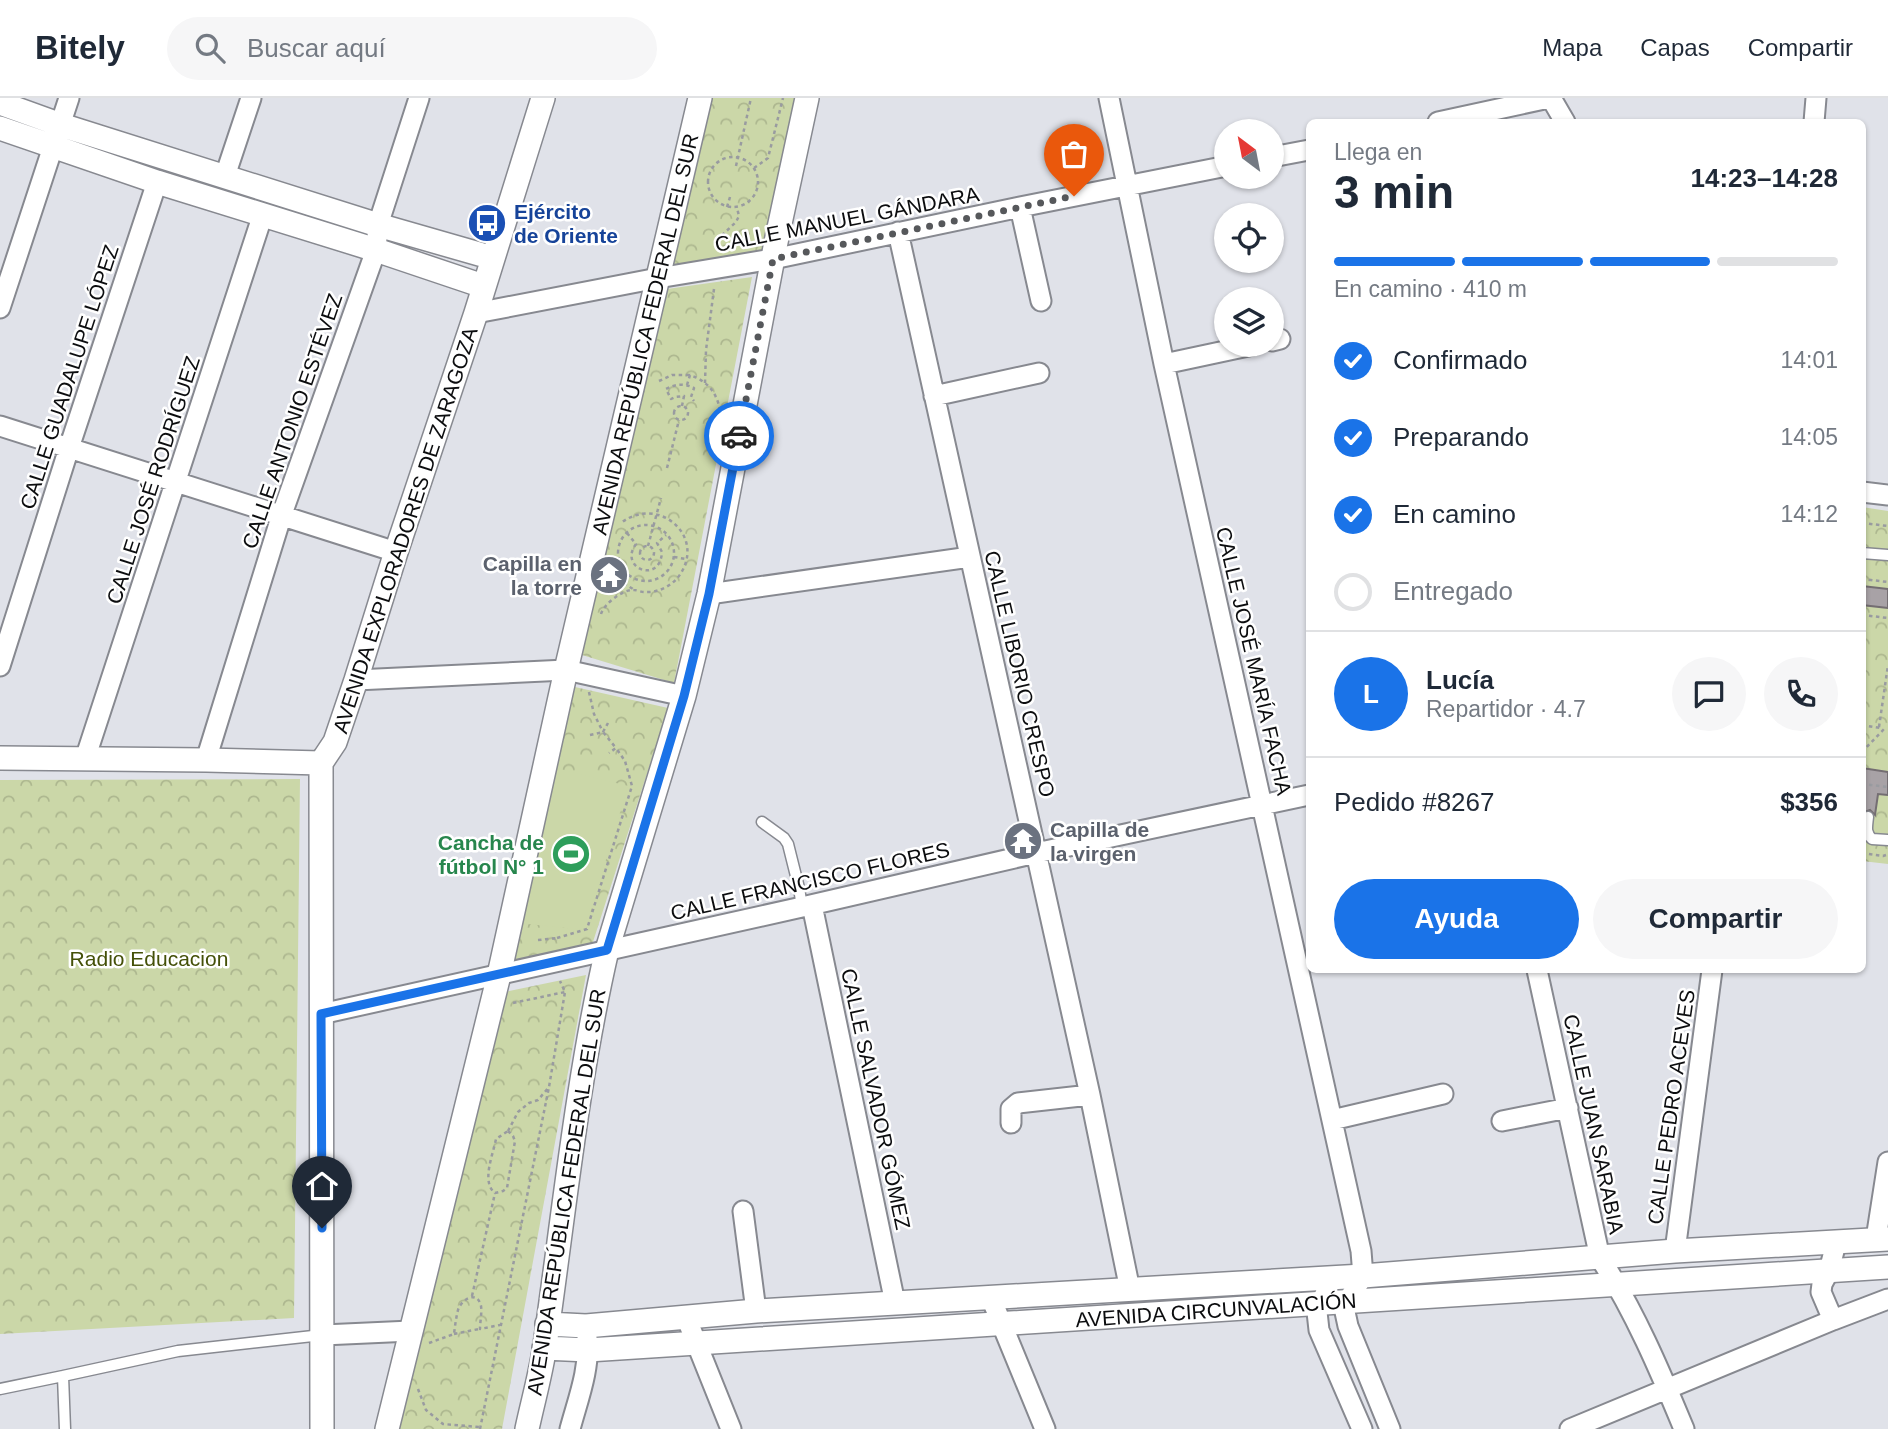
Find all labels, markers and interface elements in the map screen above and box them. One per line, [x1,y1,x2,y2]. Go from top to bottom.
search box [167,17,657,80]
text: Bitely [35,29,125,66]
icon: search [191,29,229,67]
text: Buscar aquí [247,33,386,63]
text: Mapa [1542,34,1602,61]
text: Capas [1640,34,1710,61]
text: Compartir [1748,34,1853,61]
north arrow [1214,119,1284,189]
map controls [1214,119,1284,357]
pin [1044,124,1104,196]
street label: AVENIDA REPÚBLICA FEDERAL DEL SUR [588,131,702,537]
icon: bag [1055,135,1093,173]
text: Llega en [1334,139,1422,165]
text: 14:23–14:28 [1691,163,1838,193]
text: 3 min [1334,166,1454,218]
street label: CALLE MANUEL GÁNDARA [713,182,981,256]
place label: Ejército de Oriente [514,200,618,247]
bus stop icon: Ejército de Oriente [466,202,508,244]
button: locate [1214,203,1284,273]
street label: CALLE GUADALUPE LÓPEZ [15,242,123,512]
text: En camino · 410 m [1334,276,1527,302]
button: layers [1214,287,1284,357]
street label: CALLE ANTONIO ESTÉVEZ [237,290,347,551]
street label: AVENIDA EXPLORADORES DE ZARAGOZA [328,324,482,736]
icon: check [1334,342,1372,380]
text: Confirmado [1393,345,1527,375]
text: 14:01 [1780,347,1838,373]
street label: CALLE JOSÉ RODRÍGUEZ [102,353,204,607]
courier [704,401,774,471]
icon: car [720,417,758,455]
icon: check [1334,419,1372,457]
text: Preparando [1393,422,1529,452]
text: 14:05 [1780,424,1838,450]
icon: check [1334,496,1372,534]
text: En camino [1393,499,1516,529]
text: 14:12 [1780,501,1838,527]
street label: CALLE JOSÉ MARÍA FACHA [1212,525,1296,797]
street label: CALLE LIBORIO CRESPO [980,549,1060,799]
place label: Capilla en la torre [483,552,582,599]
temple icon: Capilla en la torre [588,554,630,596]
text: Entregado [1393,576,1513,606]
button: chat [1672,657,1746,731]
button: phone [1764,657,1838,731]
text: Lucía [1426,665,1494,695]
text: L [1363,679,1379,709]
text: Repartidor · 4.7 [1426,696,1586,722]
text: Pedido #8267 [1334,787,1494,817]
text: $356 [1780,787,1838,817]
place label: Capilla de la virgen [1050,818,1149,865]
temple icon: Capilla de la virgen [1002,820,1044,862]
place label: Cancha de fútbol N° 1 [438,831,544,878]
sports icon: Cancha de fútbol N° 1 [550,833,592,875]
street label: CALLE FRANCISCO FLORES [668,838,952,924]
button: Ayuda [1334,879,1579,959]
button: Compartir [1593,879,1838,959]
park label: Radio Educacion [70,947,228,970]
street label: CALLE SALVADOR GÓMEZ [837,966,915,1232]
street label: AVENIDA REPÚBLICA FEDERAL DEL SUR [522,987,610,1397]
street label: CALLE PEDRO ACEVES [1643,988,1699,1226]
street label: CALLE JUAN SARABIA [1559,1012,1629,1236]
pin [292,1156,352,1228]
icon: home [303,1167,341,1205]
street label: AVENIDA CIRCUNVALACIÓN [1075,1289,1357,1331]

